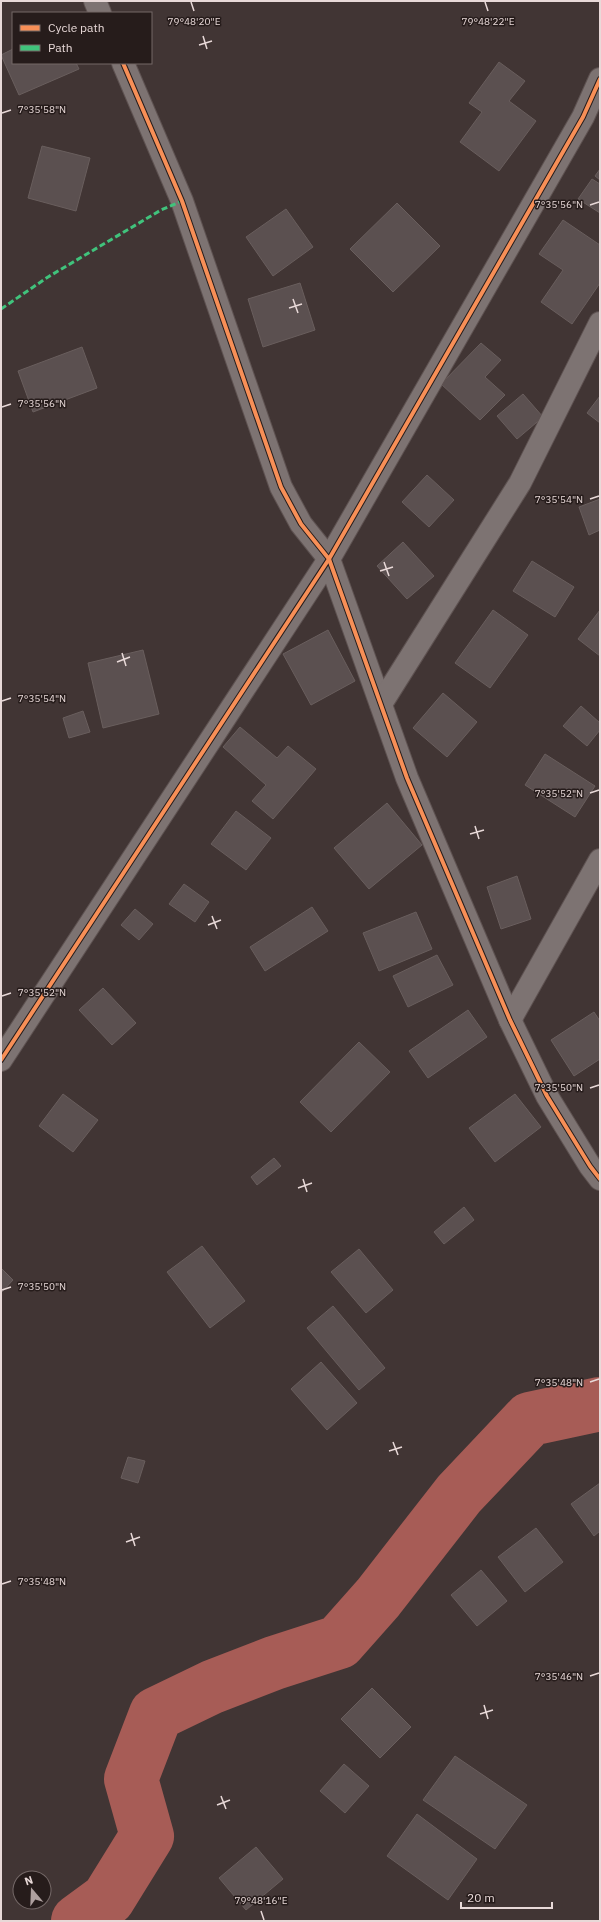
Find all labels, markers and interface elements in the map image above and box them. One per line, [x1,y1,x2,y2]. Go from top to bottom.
legend [12,12,152,64]
text: 79°48'20"E [167,15,221,28]
text: 79°48'22"E [461,15,515,28]
text: Cycle path [48,20,105,35]
text: Path [48,40,73,55]
text: 7°35'58"N [18,103,66,116]
text: 7°35'56"N [535,198,583,211]
text: 7°35'56"N [18,397,66,410]
text: 7°35'54"N [535,493,583,506]
text: 7°35'54"N [18,692,66,705]
text: 7°35'52"N [535,787,583,800]
text: 7°35'52"N [18,986,66,999]
text: 7°35'50"N [535,1081,583,1094]
text: 7°35'50"N [18,1280,66,1293]
text: 7°35'48"N [535,1376,583,1389]
text: 7°35'48"N [18,1575,66,1588]
text: 7°35'46"N [535,1670,583,1683]
north arrow [12,1870,52,1910]
text: N [23,1873,35,1888]
scale bar [461,1884,552,1910]
text: 20 m [467,1890,495,1905]
text: 79°48'16"E [234,1894,288,1907]

